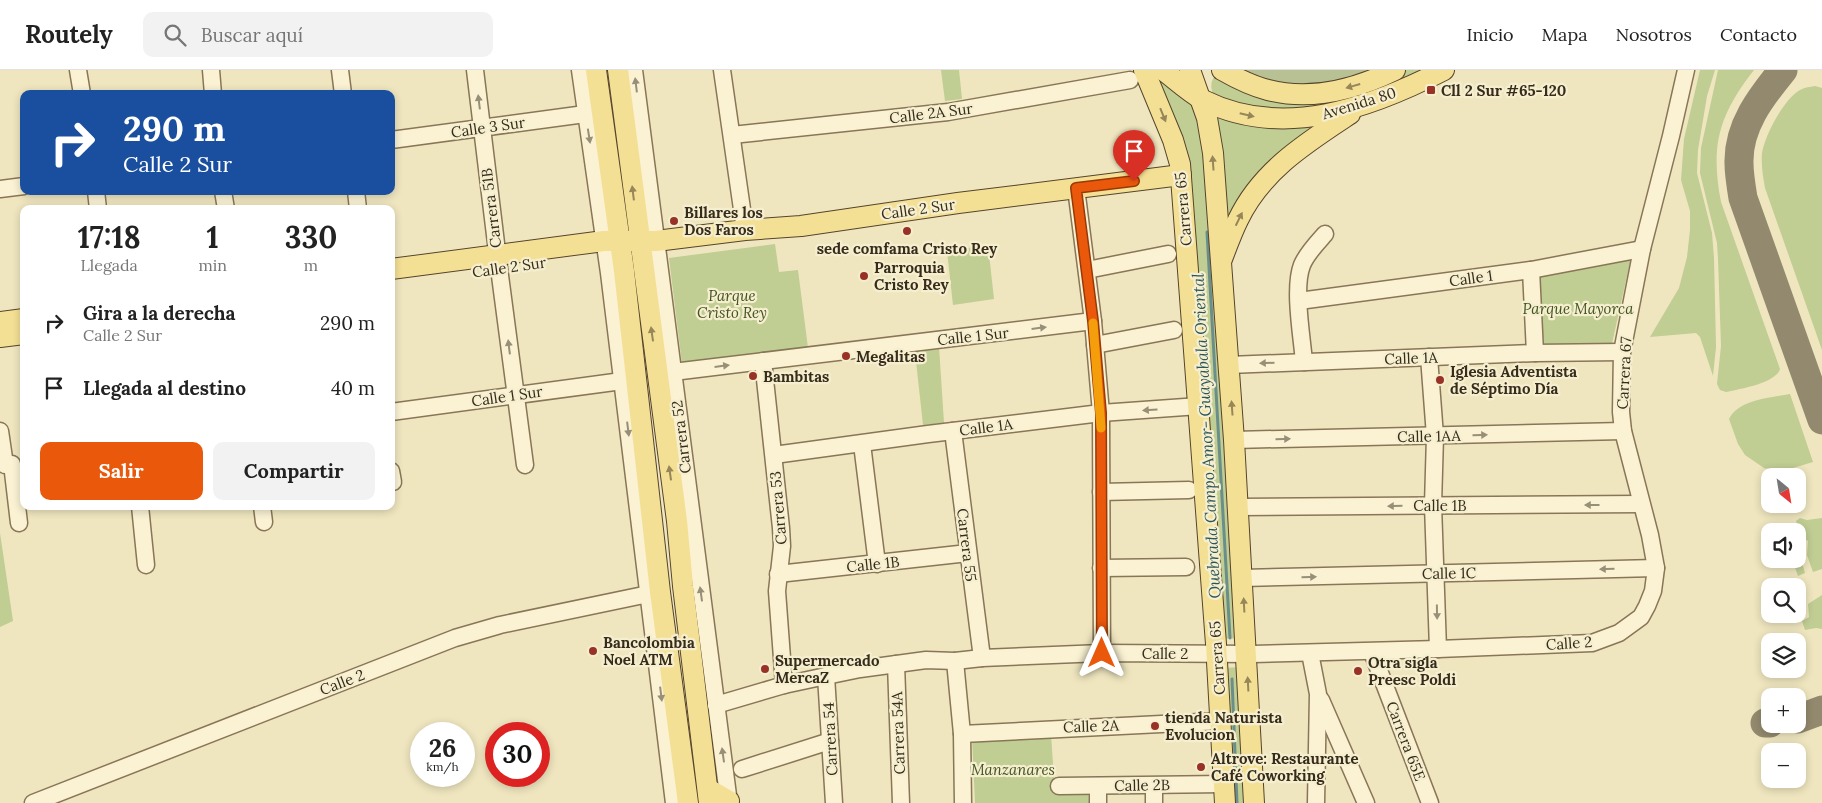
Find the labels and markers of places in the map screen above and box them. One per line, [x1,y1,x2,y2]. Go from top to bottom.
place label: Cll 2 Sur #65-120 [1441,81,1566,100]
marker: Cll 2 Sur #65-120 [1425,84,1437,96]
pin [1113,130,1155,181]
place label: Billares los Dos Faros [684,203,763,239]
marker: Billares los Dos Faros [668,215,680,227]
marker: sede comfama Cristo Rey [901,225,913,237]
place label: sede comfama Cristo Rey [817,239,998,258]
place label: Parroquia Cristo Rey [874,258,949,294]
marker: Parroquia Cristo Rey [858,270,870,282]
place label: Megalitas [856,347,925,366]
marker: Megalitas [840,350,852,362]
place label: Iglesia Adventista de Séptimo Día [1450,362,1577,398]
place label: Bambitas [763,367,829,386]
marker: Bambitas [747,370,759,382]
marker: Iglesia Adventista de Séptimo Día [1434,374,1446,386]
place label: Bancolombia Noel ATM [603,633,695,669]
marker: Bancolombia Noel ATM [587,645,599,657]
place label: Supermercado MercaZ [775,651,880,687]
place label: Otra sigla Preesc Poldi [1368,653,1456,689]
marker: Supermercado MercaZ [759,663,771,675]
marker: Otra sigla Preesc Poldi [1352,665,1364,677]
place label: tienda Naturista Evolucion [1165,708,1283,744]
marker: tienda Naturista Evolucion [1149,720,1161,732]
place label: Altrove: Restaurante Café Coworking [1211,749,1358,785]
marker: Altrove: Restaurante Café Coworking [1195,761,1207,773]

